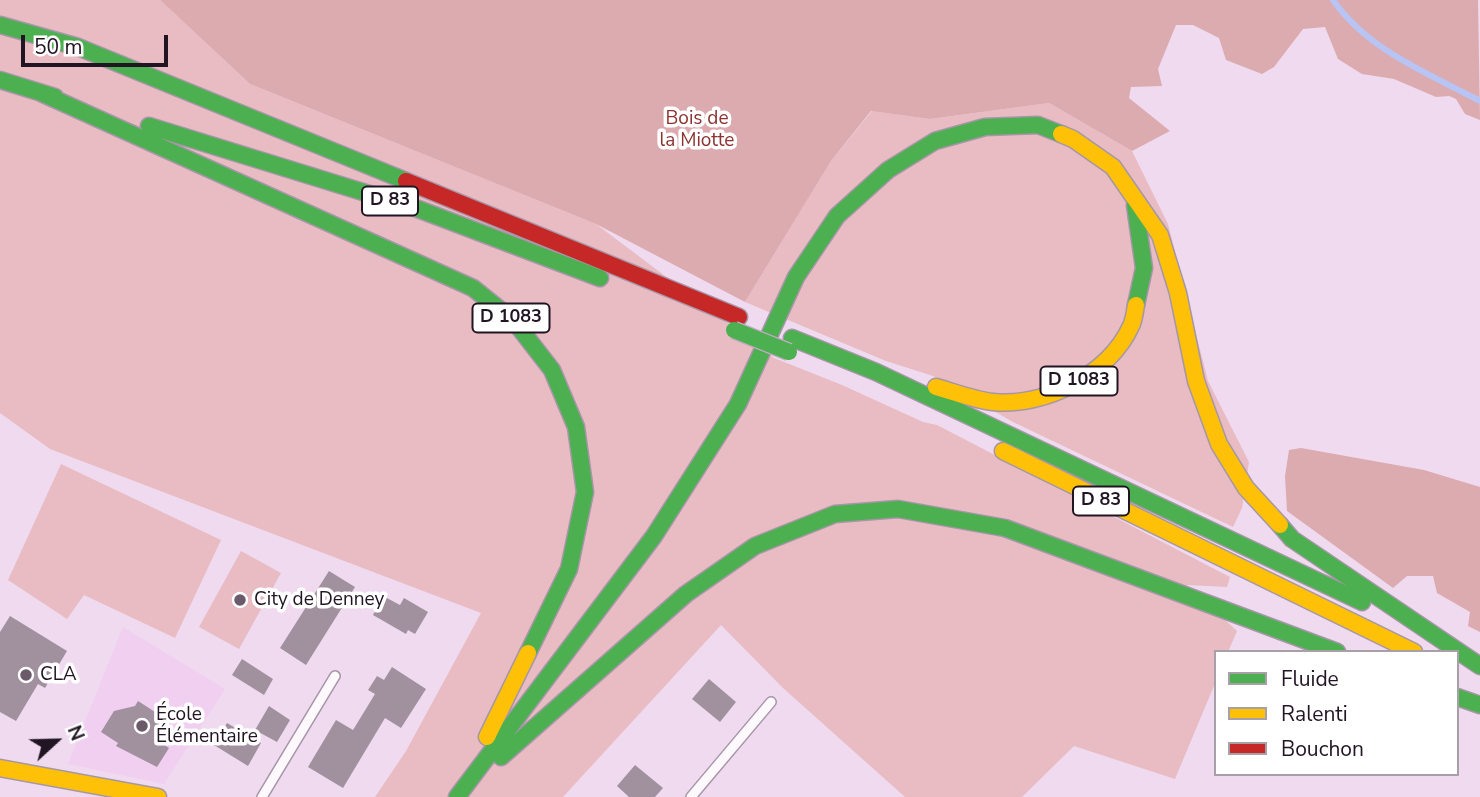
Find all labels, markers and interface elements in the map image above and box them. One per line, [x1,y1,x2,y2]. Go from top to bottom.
scale bar [24,21,172,65]
text: 50 m [34,33,83,61]
park label: Bois de la Miotte [660,108,734,152]
road number: D 83 [362,186,418,216]
road number: D 1083 [472,304,550,332]
road number: D 1083 [1040,366,1118,396]
road number: D 83 [1073,486,1129,516]
place label: City de Denney [254,589,384,611]
marker: City de Denney [232,592,248,608]
legend [1214,650,1459,776]
place label: CLA [40,664,77,686]
text: Fluide [1281,665,1339,693]
marker: CLA [18,667,34,683]
text: Ralenti [1281,700,1348,728]
place label: École Élémentaire [156,704,258,748]
north arrow [21,706,91,776]
marker: École Élémentaire [134,718,150,734]
text: N [61,722,90,745]
text: Bouchon [1281,735,1364,763]

